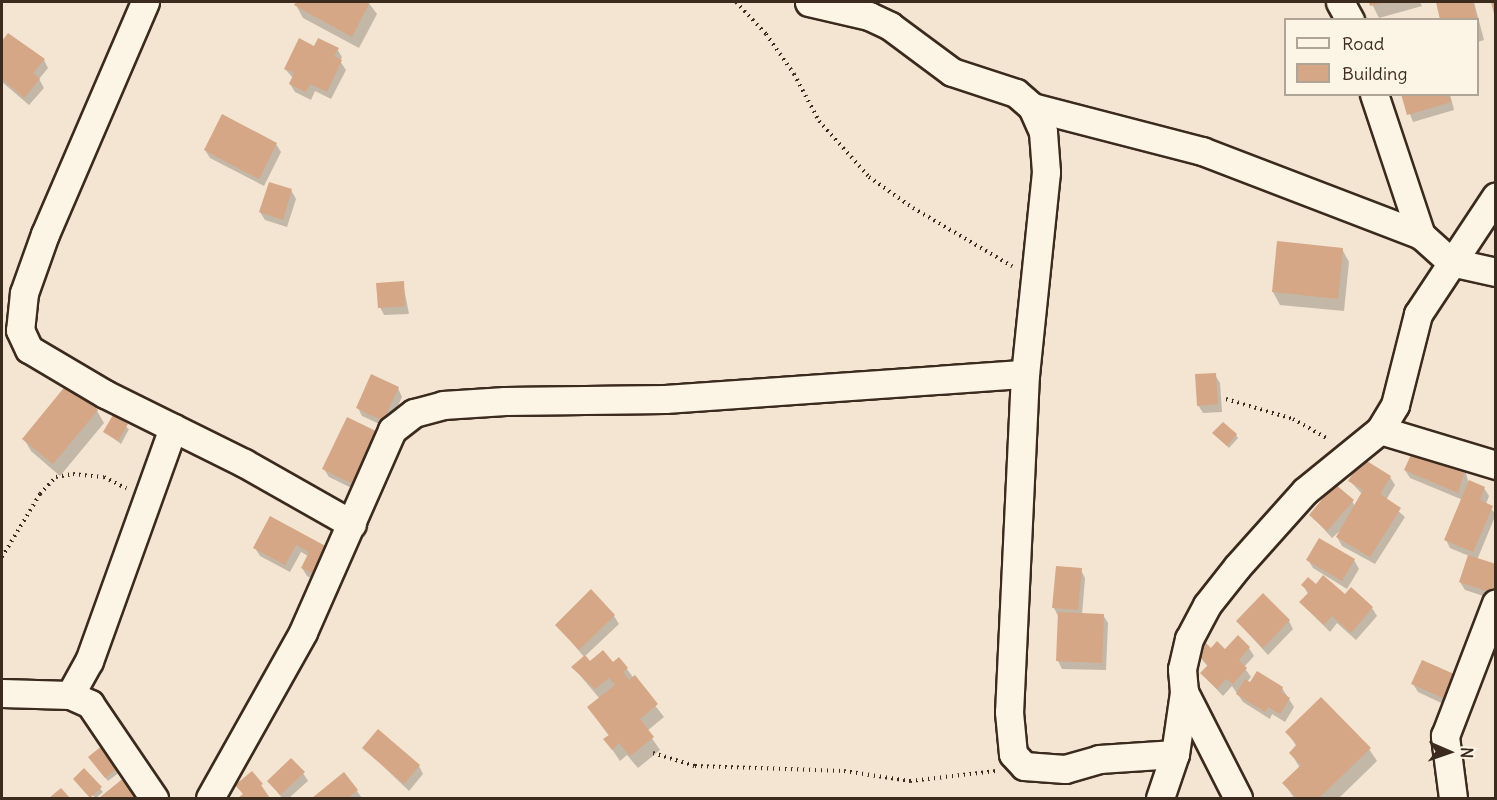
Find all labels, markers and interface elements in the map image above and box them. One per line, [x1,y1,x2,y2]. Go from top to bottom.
legend [1284,18,1479,96]
text: Road [1342,32,1384,55]
text: Building [1342,62,1407,85]
north arrow [1419,722,1479,782]
text: N [1457,747,1477,759]

